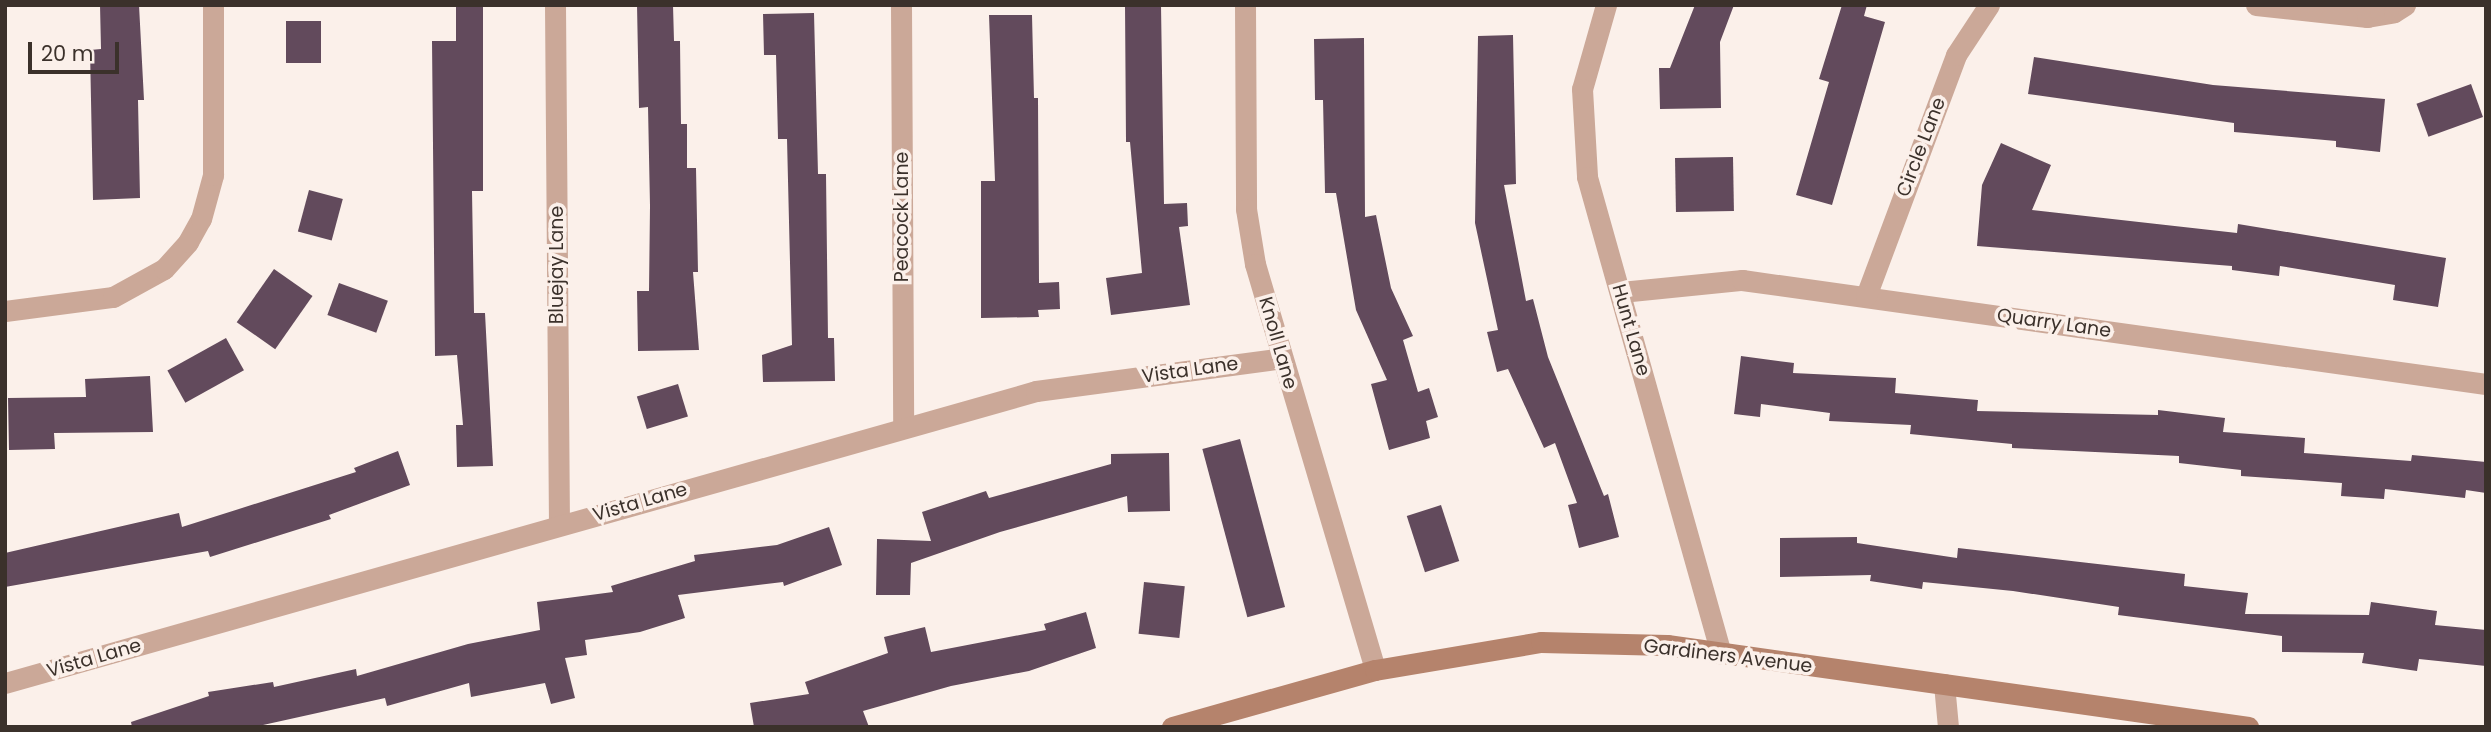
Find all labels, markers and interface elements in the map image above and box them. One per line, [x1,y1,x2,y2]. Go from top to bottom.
scale bar [32,28,122,72]
text: 20 m [41,39,94,68]
street label: Circle Lane [1892,94,1950,200]
street label: Peacock Lane [891,152,913,282]
street label: Bluejay Lane [546,206,568,324]
street label: Hunt Lane [1607,281,1655,379]
street label: Knoll Lane [1254,294,1302,392]
street label: Quarry Lane [1996,304,2112,342]
street label: Vista Lane [1140,352,1240,388]
street label: Vista Lane [590,478,690,526]
street label: Vista Lane [44,634,144,682]
street label: Gardiners Avenue [1642,634,1814,678]

